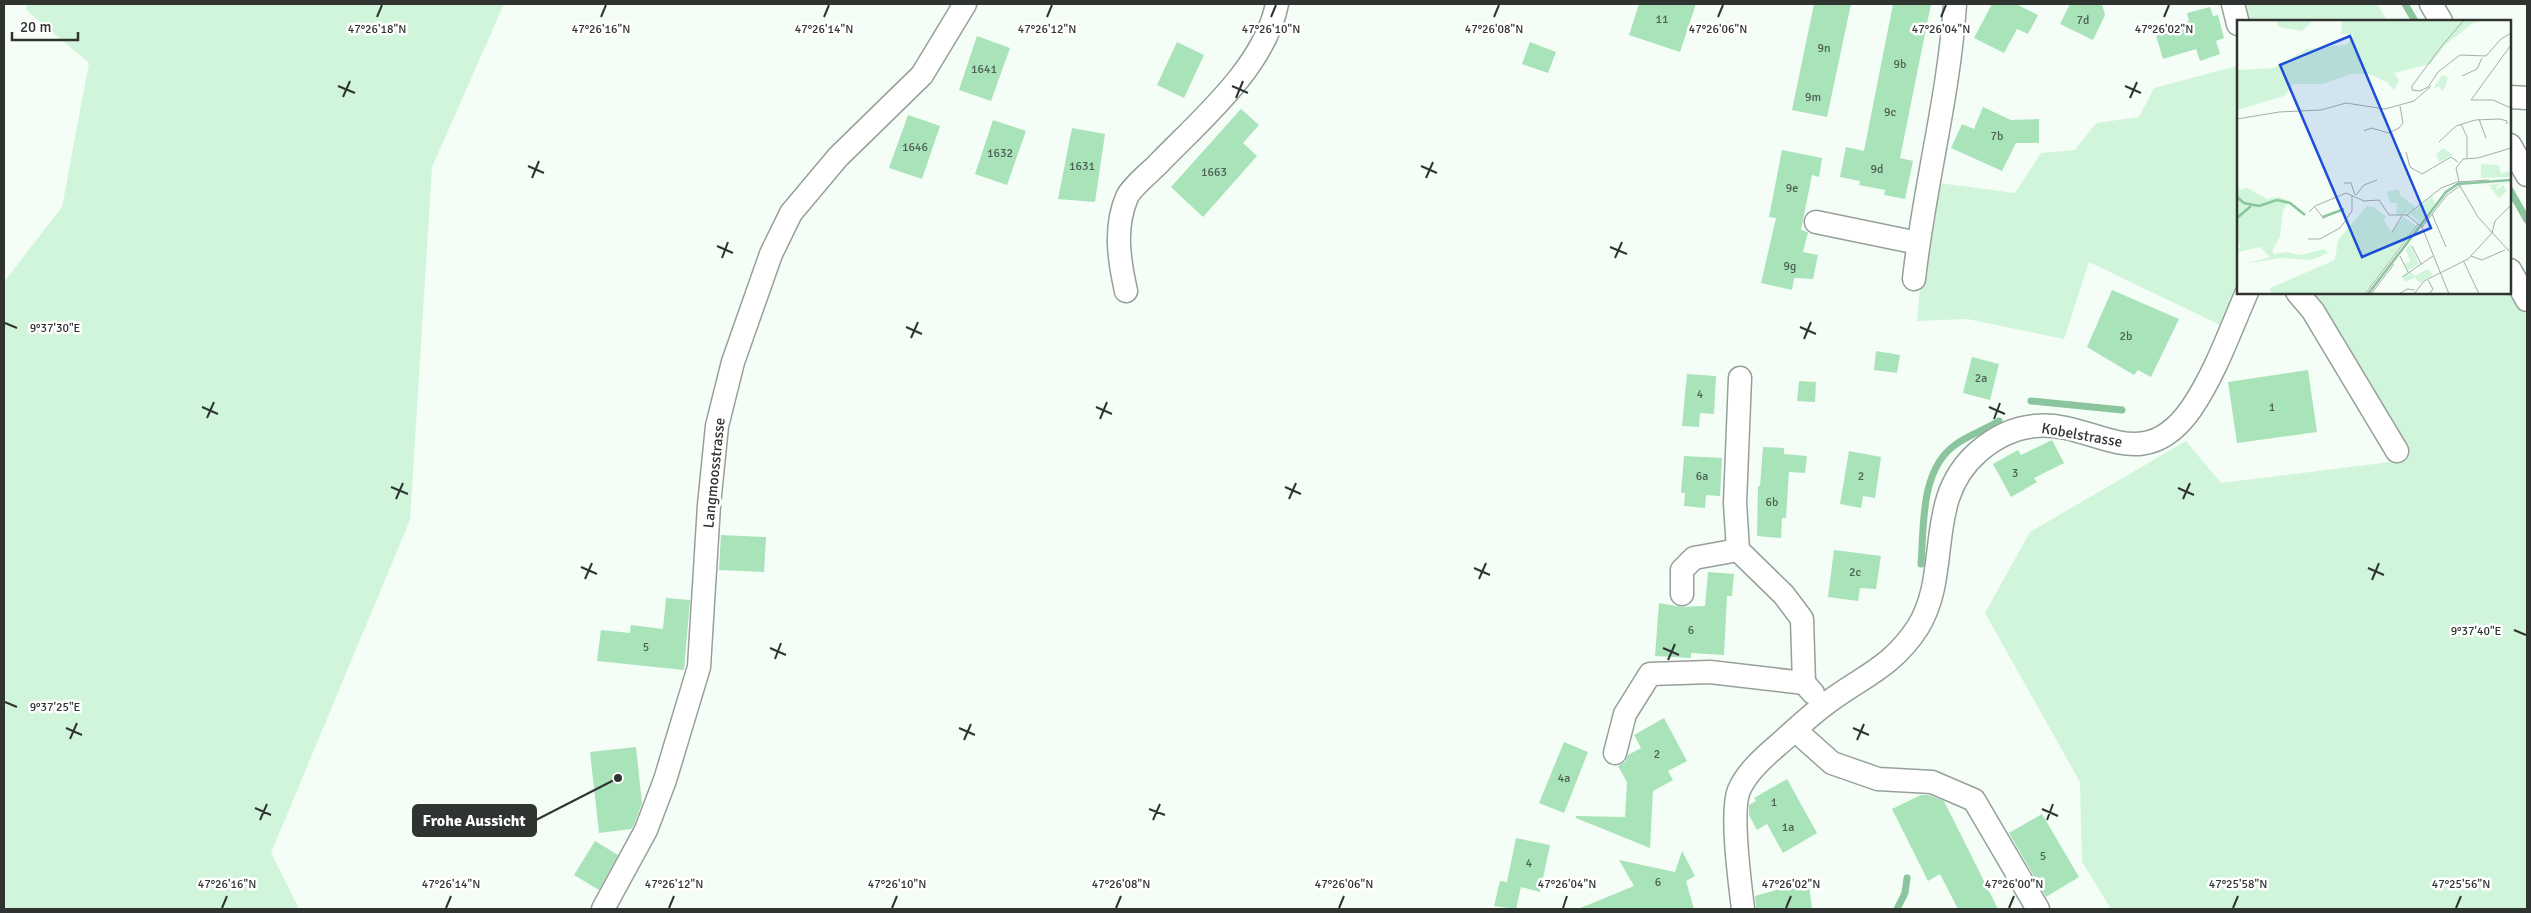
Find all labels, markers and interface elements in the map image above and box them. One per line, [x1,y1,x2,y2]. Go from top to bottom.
scale bar [12,10,79,42]
house number: 11 [1656,12,1668,27]
house number: 7d [2077,13,2089,28]
text: 20 m [20,18,51,36]
inset map [2237,20,2511,294]
text: 47°26'18"N [348,22,406,37]
text: 47°26'16"N [572,22,630,37]
text: 47°26'14"N [795,22,853,37]
text: 47°26'12"N [1018,22,1076,37]
text: 47°26'10"N [1242,22,1300,37]
text: 47°26'08"N [1465,22,1523,37]
text: 47°26'06"N [1689,22,1747,37]
text: 47°26'04"N [1912,22,1970,37]
text: 47°26'02"N [2135,22,2193,37]
house number: 9n [1817,41,1831,56]
house number: 9b [1894,57,1906,72]
house number: 1641 [971,62,997,77]
house number: 9m [1805,90,1821,105]
house number: 9c [1884,105,1896,120]
house number: 7b [1991,129,2003,144]
house number: 1646 [902,140,928,155]
house number: 1632 [987,146,1013,161]
house number: 1631 [1069,159,1095,174]
house number: 9d [1871,162,1883,177]
house number: 1663 [1201,165,1227,180]
house number: 9e [1786,181,1798,196]
house number: 9g [1784,259,1796,274]
text: 9°37'30"E [30,321,81,336]
house number: 2b [2120,329,2132,344]
house number: 2a [1975,371,1987,386]
house number: 4 [1697,387,1704,402]
house number: 1 [2269,400,2275,415]
street label: Langmoosstrasse [699,417,729,529]
street label: Kobelstrasse [2040,419,2124,451]
house number: 3 [2012,466,2018,481]
house number: 6a [1696,469,1708,484]
house number: 2 [1858,469,1864,484]
house number: 6b [1766,495,1778,510]
house number: 2c [1849,565,1861,580]
house number: 6 [1688,623,1694,638]
text: 9°37'40"E [2451,624,2502,639]
house number: 5 [643,640,649,655]
text: 9°37'25"E [30,700,81,715]
house number: 2 [1654,747,1660,762]
house number: 4a [1558,771,1570,786]
house number: 1 [1771,795,1777,810]
callout: Frohe Aussicht [413,805,536,836]
text: Frohe Aussicht [423,811,525,831]
house number: 1a [1782,820,1794,835]
house number: 5 [2040,849,2046,864]
house number: 4 [1526,856,1533,871]
house number: 6 [1655,875,1661,890]
text: 47°26'16"N [198,877,256,892]
text: 47°26'14"N [422,877,480,892]
text: 47°26'12"N [645,877,703,892]
text: 47°26'10"N [868,877,926,892]
text: 47°26'08"N [1092,877,1150,892]
text: 47°26'06"N [1315,877,1373,892]
text: 47°26'04"N [1538,877,1596,892]
text: 47°26'02"N [1762,877,1820,892]
text: 47°26'00"N [1985,877,2043,892]
text: 47°25'58"N [2209,877,2267,892]
text: 47°25'56"N [2432,877,2490,892]

